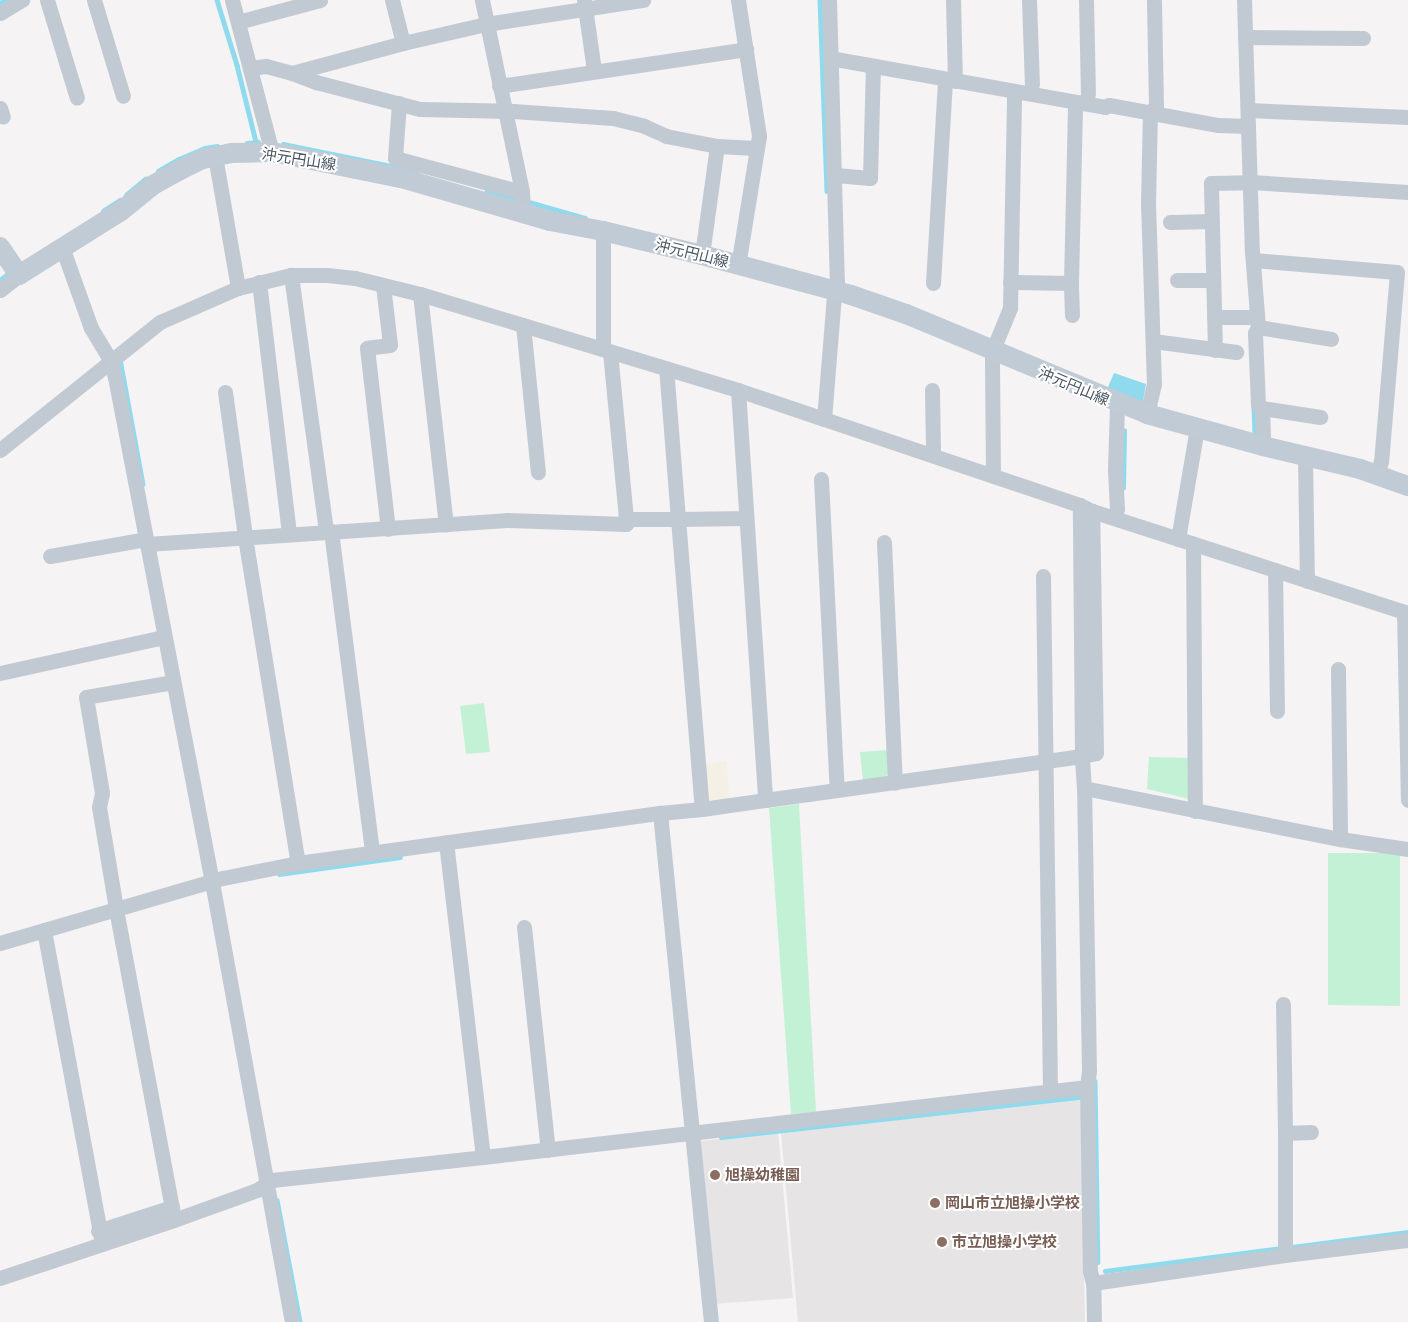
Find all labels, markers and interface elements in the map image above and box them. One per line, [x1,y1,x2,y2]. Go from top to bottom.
street label: 沖元円山線 [261,144,337,174]
street label: 沖元円山線 [653,235,731,271]
street label: 沖元円山線 [1036,363,1112,409]
place label: 旭操幼稚園 [725,1166,800,1184]
marker: 旭操幼稚園 [709,1169,721,1181]
place label: 岡山市立旭操小学校 [945,1194,1080,1212]
marker: 岡山市立旭操小学校 [929,1197,941,1209]
place label: 市立旭操小学校 [952,1233,1057,1251]
marker: 市立旭操小学校 [936,1236,948,1248]

